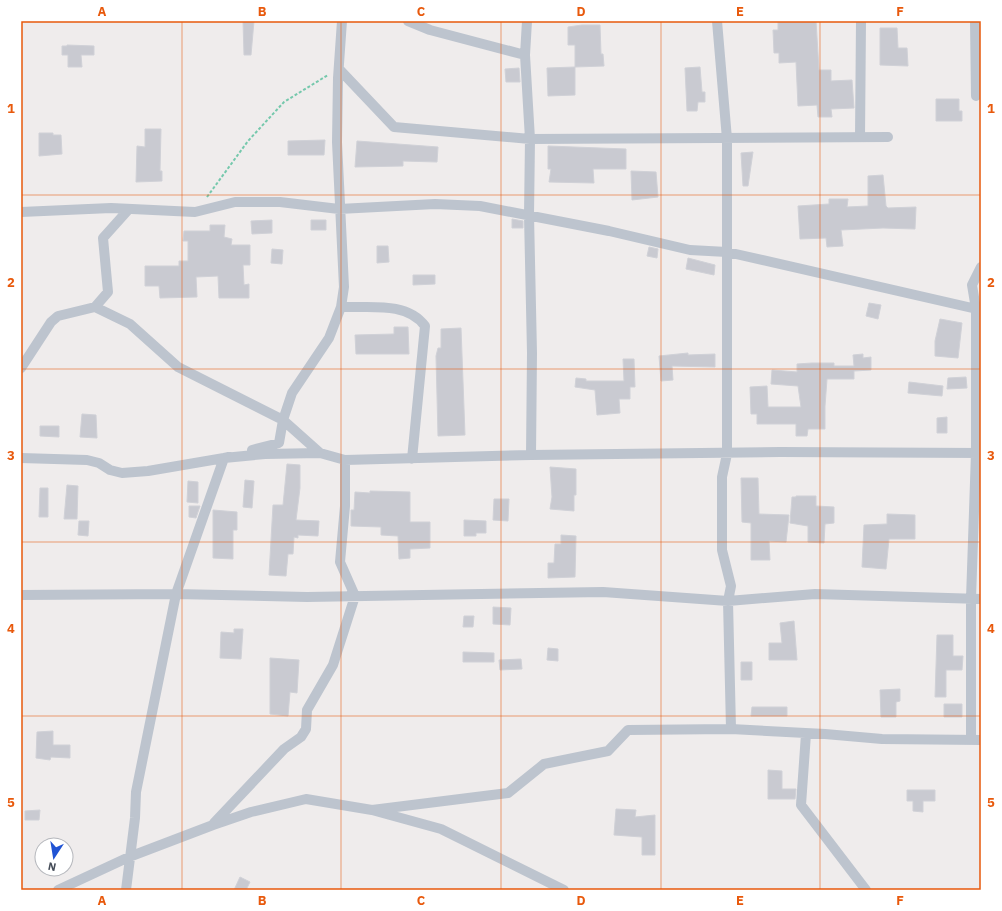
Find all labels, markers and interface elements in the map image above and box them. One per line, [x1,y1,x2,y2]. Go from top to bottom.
text: A [98,3,107,20]
text: B [258,3,267,20]
text: C [417,3,426,20]
text: D [576,3,586,20]
text: E [736,3,744,20]
text: F [896,3,904,20]
text: 1 [7,100,15,117]
text: 1 [987,100,995,117]
text: 2 [7,274,15,291]
text: 2 [987,274,995,291]
text: 3 [7,447,15,464]
text: 3 [987,447,995,464]
text: 4 [7,620,15,637]
text: 4 [987,620,995,637]
text: 5 [7,794,15,811]
text: 5 [987,794,995,811]
north arrow [34,837,74,877]
text: N [47,859,57,874]
text: A [98,892,107,909]
text: B [258,892,267,909]
text: C [417,892,426,909]
text: D [576,892,586,909]
text: E [736,892,744,909]
text: F [896,892,904,909]

